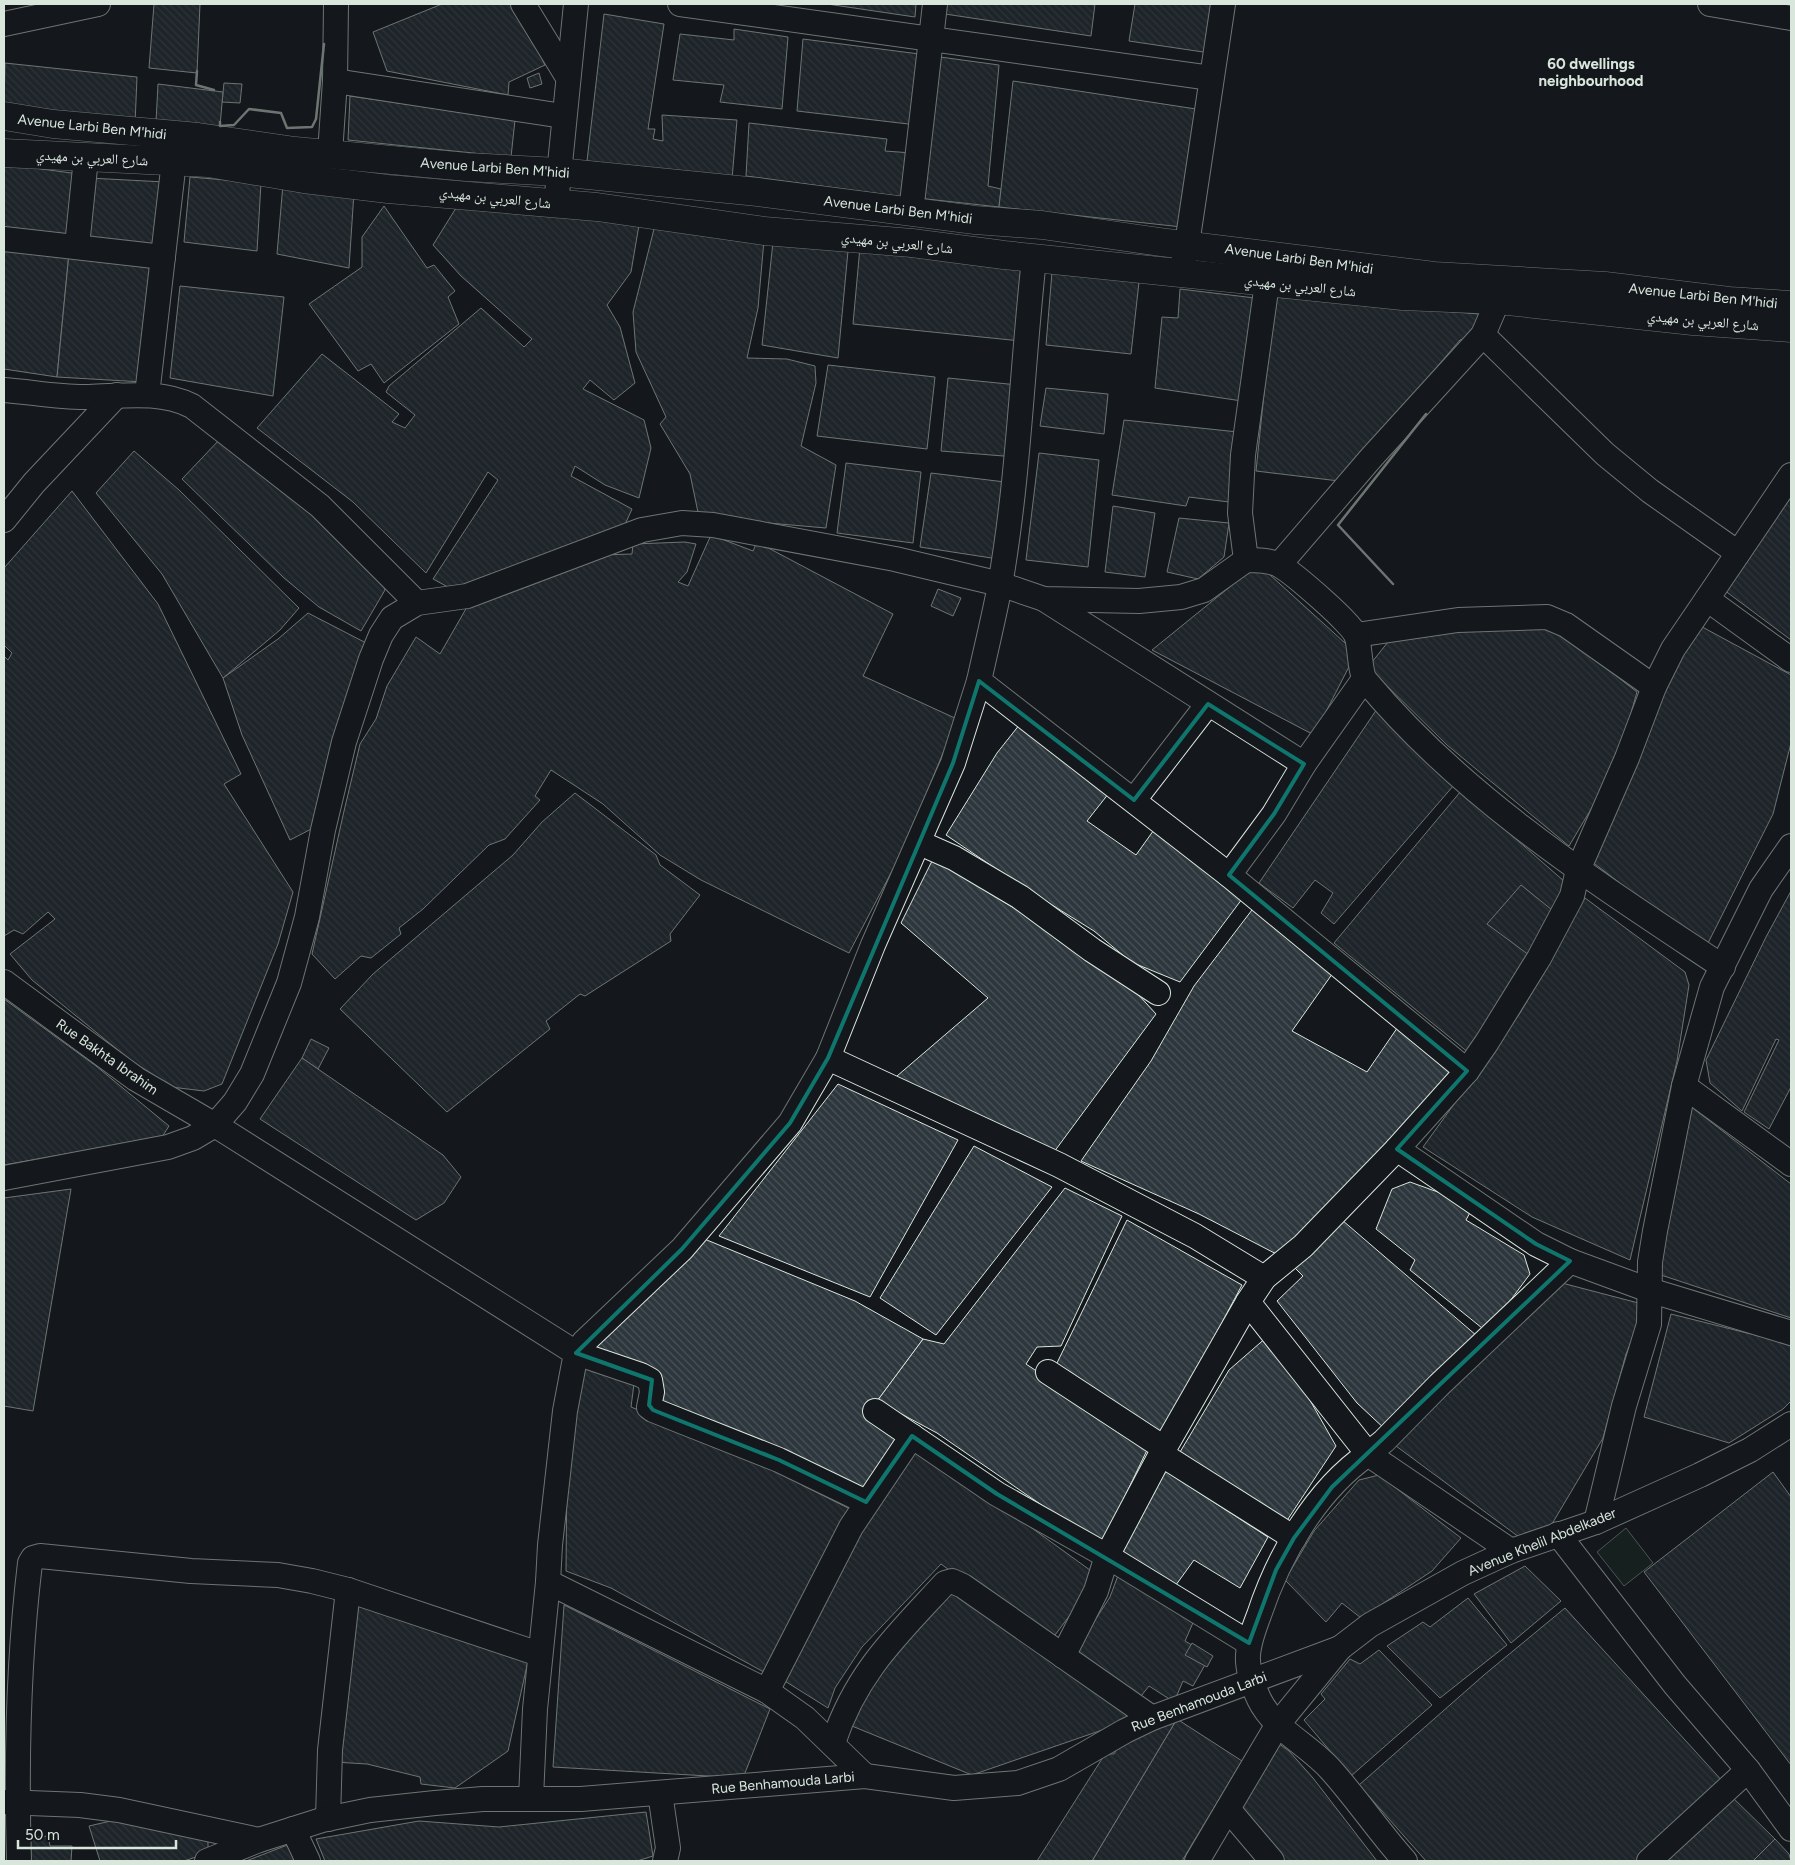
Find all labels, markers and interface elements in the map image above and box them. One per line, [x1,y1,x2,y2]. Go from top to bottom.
district label: 60 dwellings neighbourhood [1538,55,1644,90]
street label: Avenue Larbi Ben M'hidi [17,111,167,143]
street label: شارع العربي بن مهيدي [35,147,149,172]
street label: Avenue Larbi Ben M'hidi [420,154,570,182]
street label: شارع العربي بن مهيدي [438,184,552,215]
street label: Avenue Larbi Ben M'hidi [823,192,973,228]
street label: شارع العربي بن مهيدي [840,229,954,260]
street label: Avenue Larbi Ben M'hidi [1224,240,1374,278]
street label: شارع العربي بن مهيدي [1243,272,1357,303]
street label: Avenue Larbi Ben M'hidi [1628,280,1778,312]
street label: شارع العربي بن مهيدي [1646,308,1760,337]
street label: Rue Bakhta Ibrahim [53,1015,161,1099]
street label: Avenue Khelil Abdelkader [1465,1504,1619,1580]
street label: Rue Benhamouda Larbi [1129,1668,1269,1736]
street label: Rue Benhamouda Larbi [711,1768,855,1798]
scale bar [18,1818,175,1850]
text: 50 m [25,1826,60,1844]

